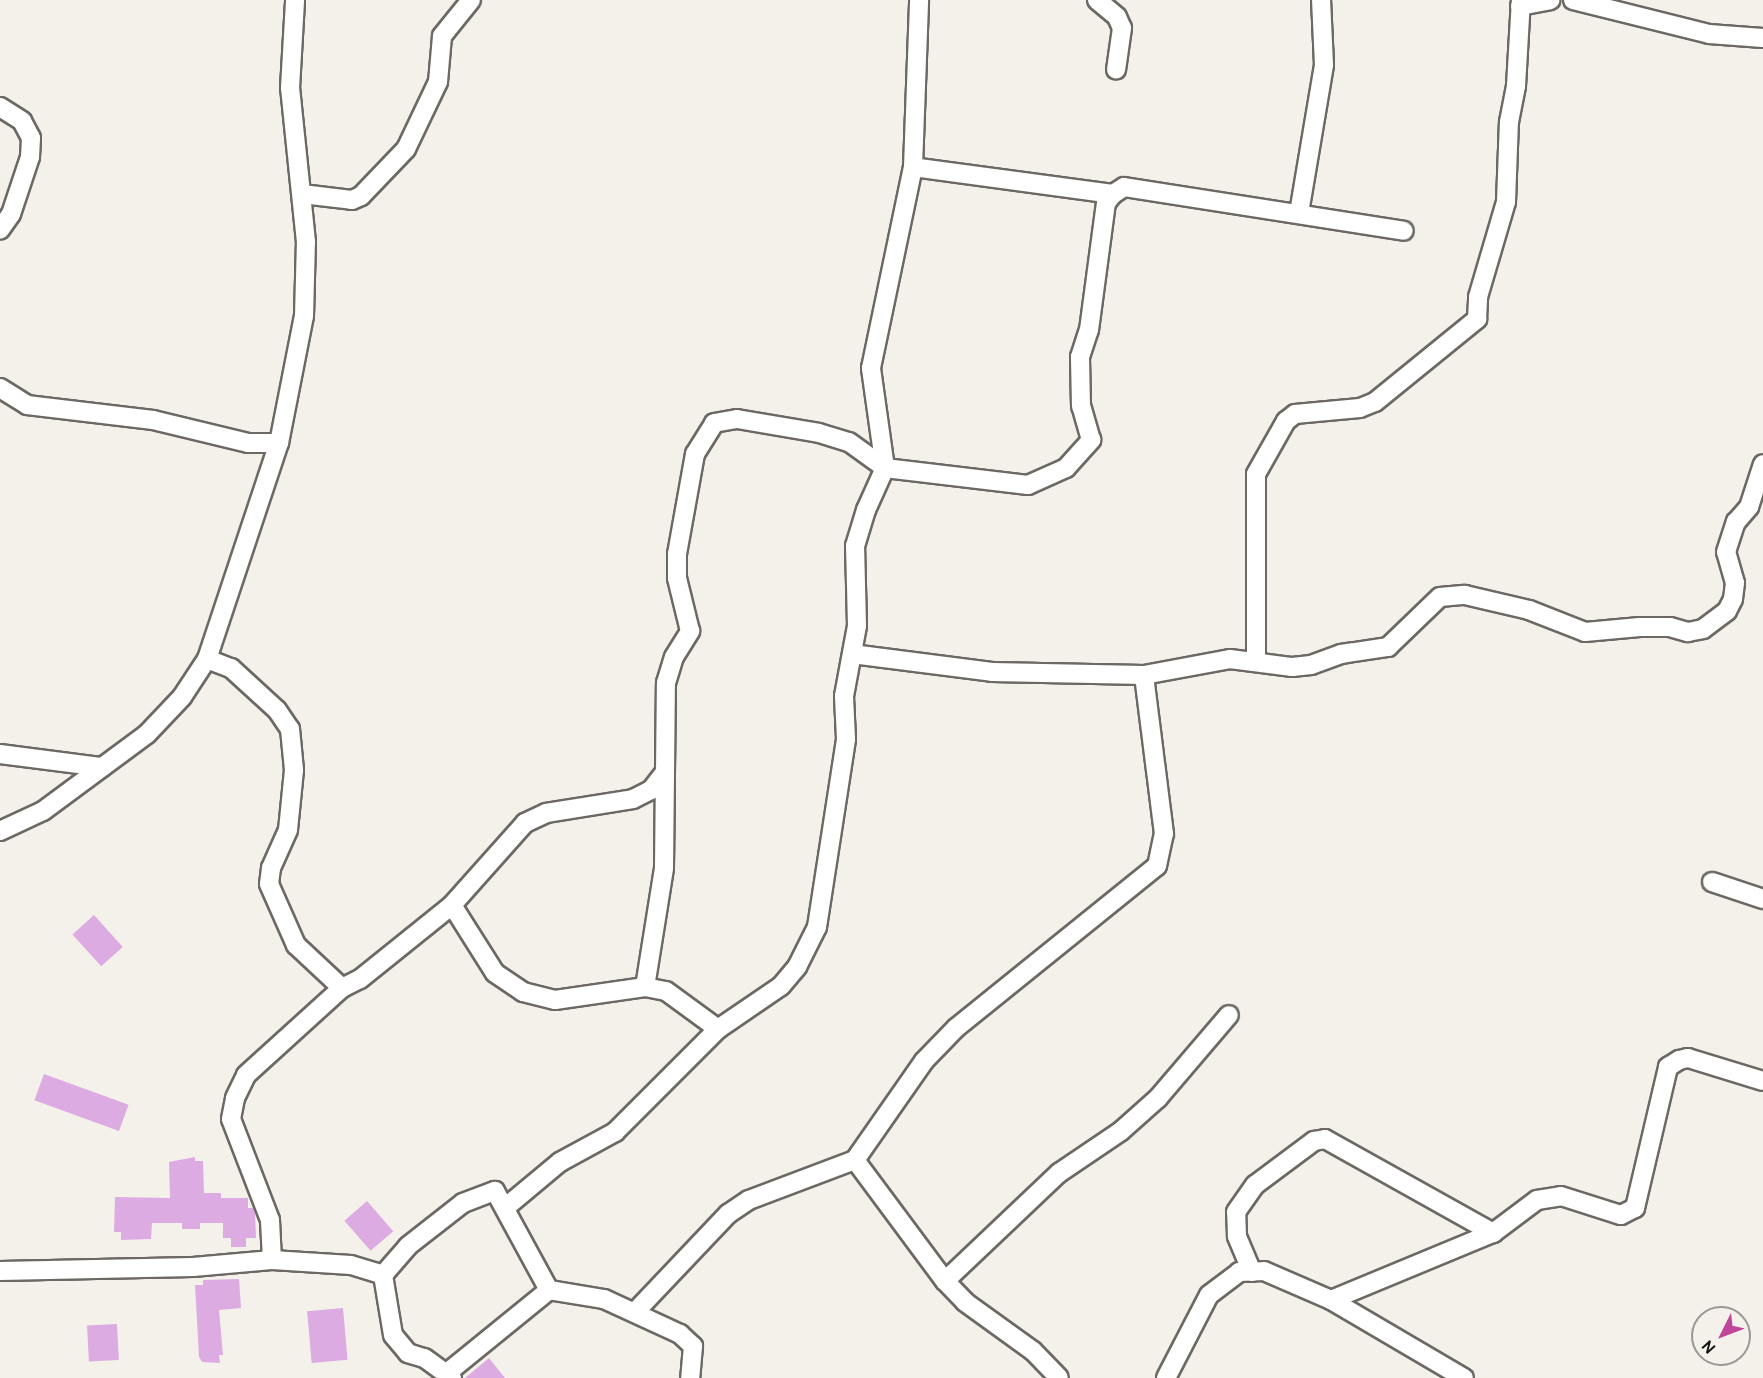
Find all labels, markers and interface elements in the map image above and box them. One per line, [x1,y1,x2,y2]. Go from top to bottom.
north arrow [1691,1306,1751,1366]
text: N [1698,1336,1720,1358]

